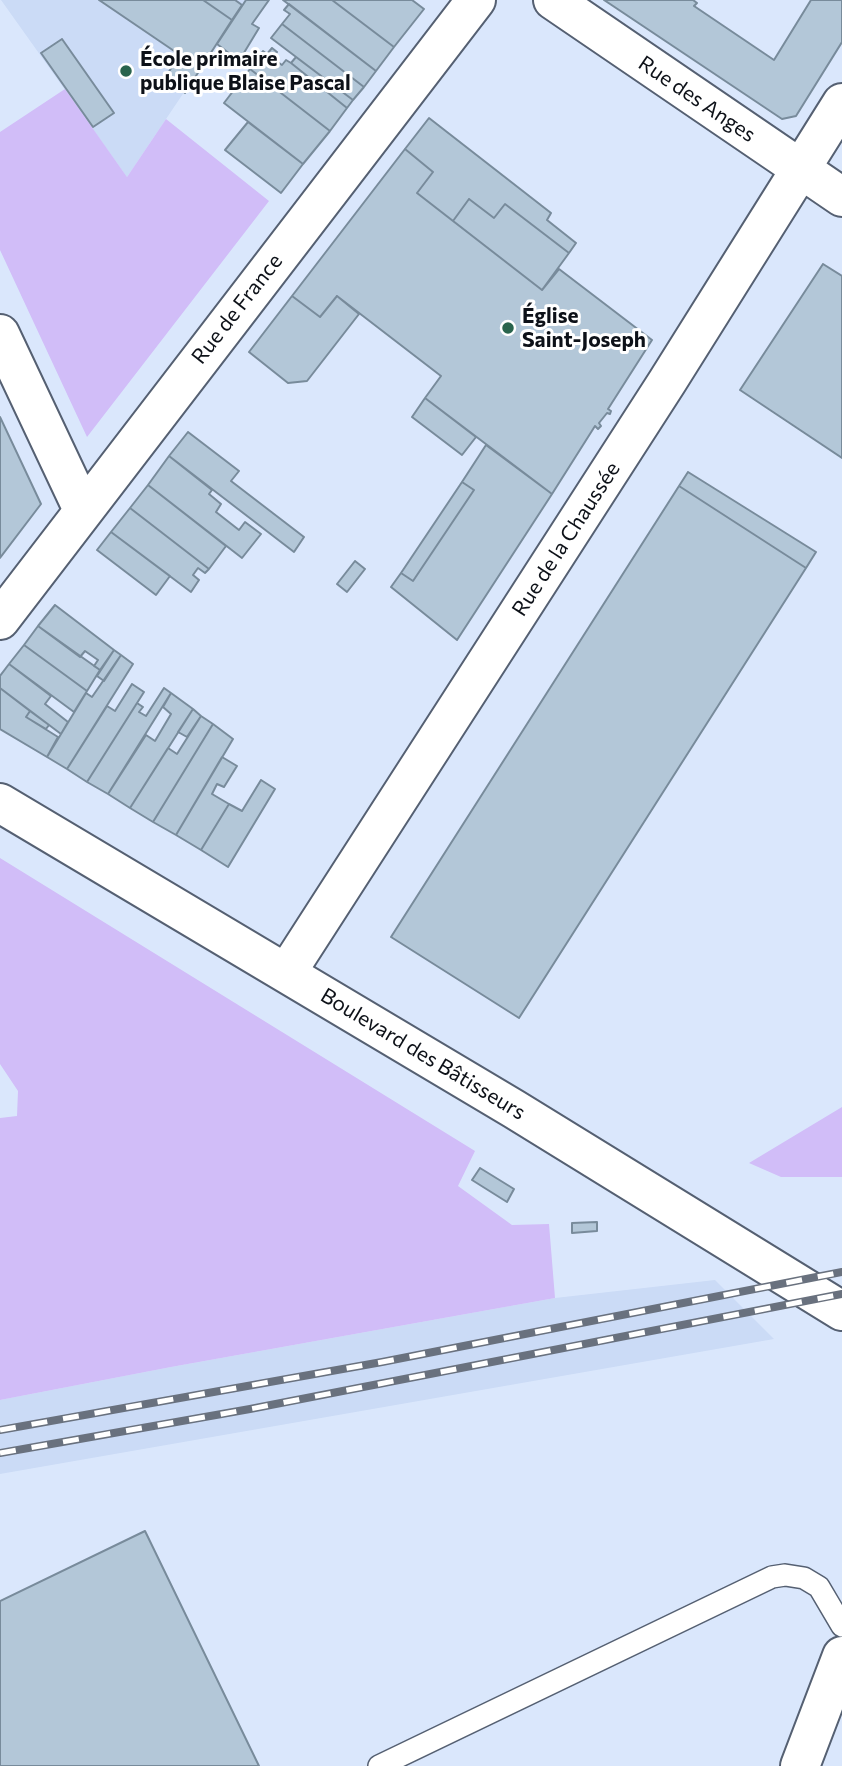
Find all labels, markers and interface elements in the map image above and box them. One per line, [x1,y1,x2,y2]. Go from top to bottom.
place label: École primaire publique Blaise Pascal [140,46,351,96]
street label: Rue des Anges [634,51,760,147]
marker: École primaire publique Blaise Pascal [118,63,134,79]
street label: Rue de France [186,249,288,369]
place label: Église Saint-Joseph [522,303,646,353]
marker: Église Saint-Joseph [500,320,516,336]
street label: Rue de la Chaussée [507,457,625,621]
street label: Boulevard des Bâtisseurs [316,983,530,1125]

